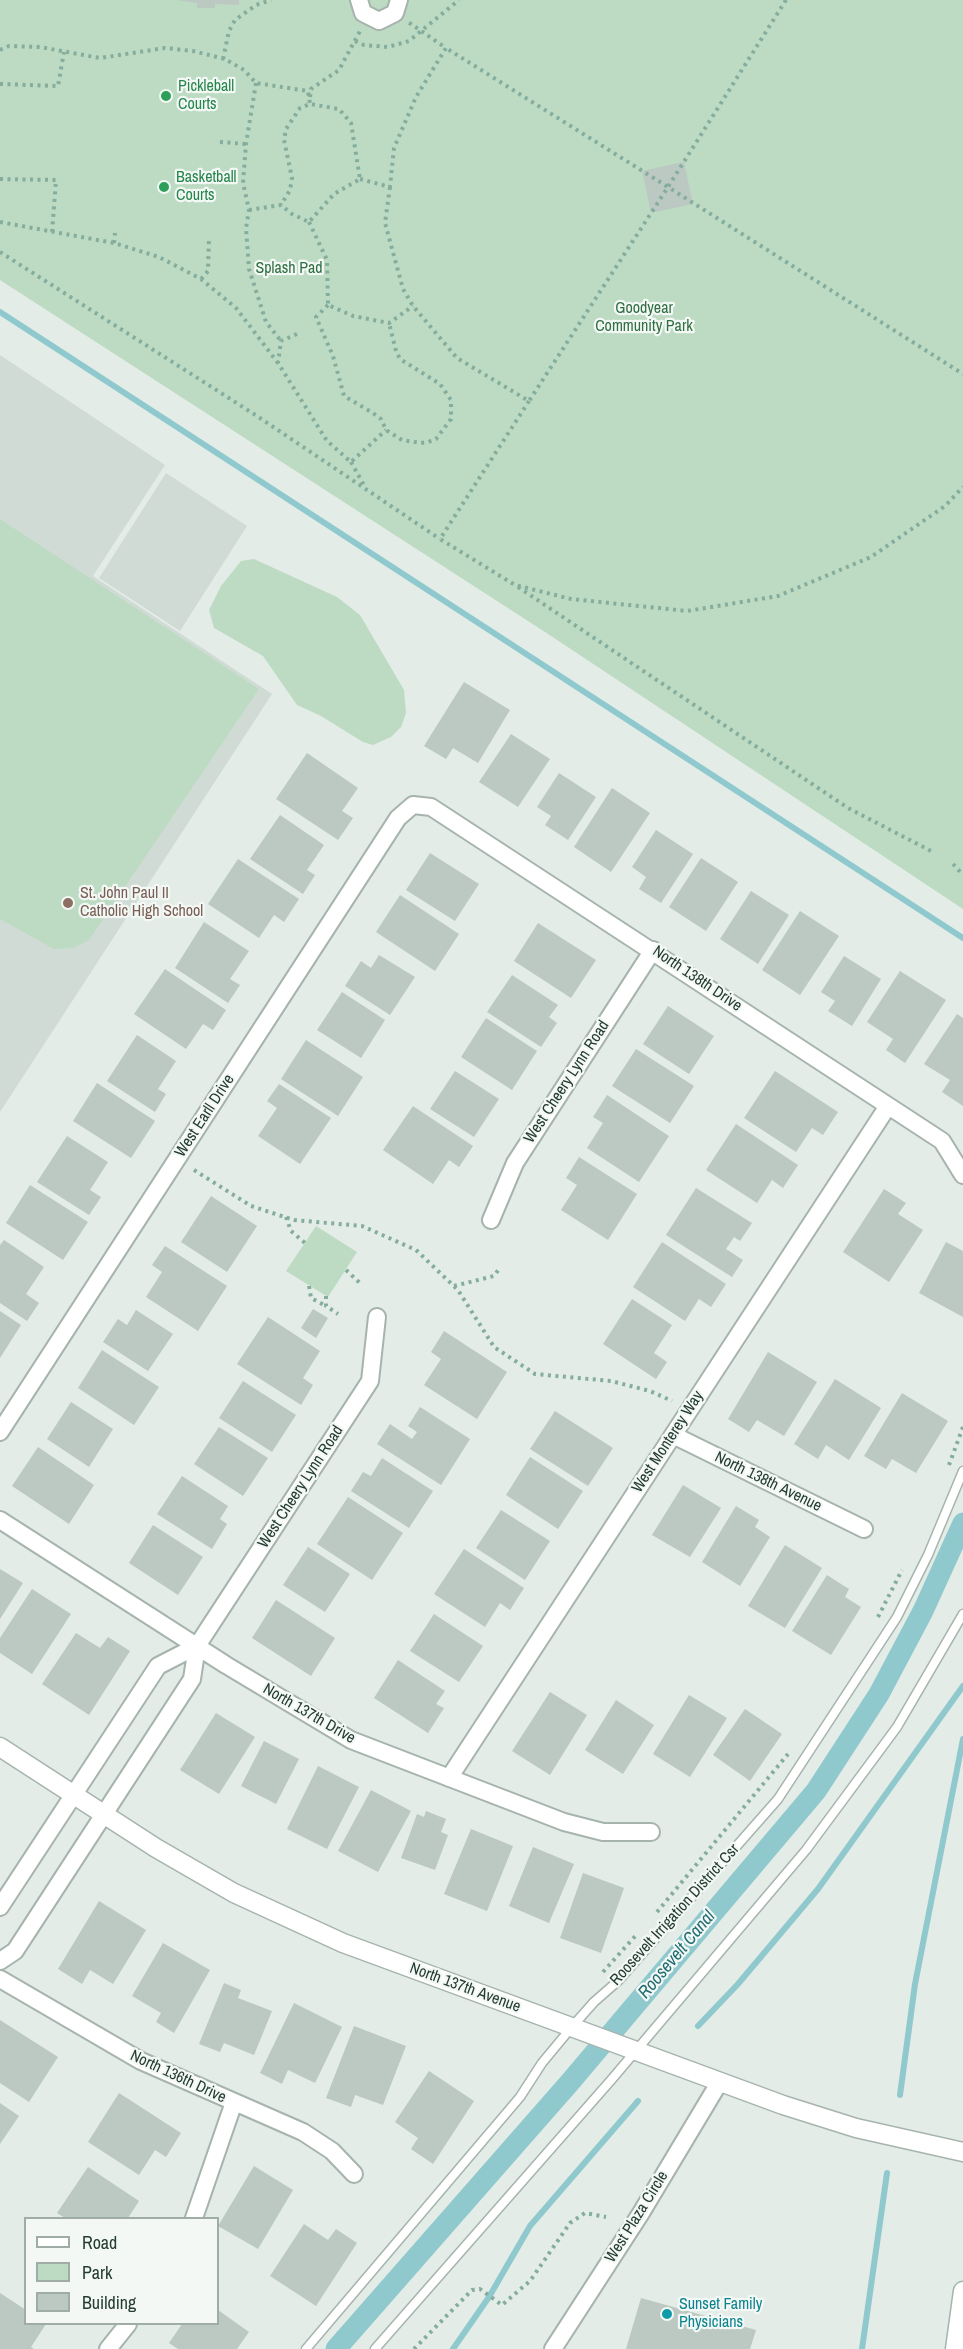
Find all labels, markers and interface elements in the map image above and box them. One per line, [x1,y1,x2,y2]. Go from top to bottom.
place label: Pickleball Courts [178,77,234,115]
marker: Pickleball Courts [159,89,173,103]
place label: Basketball Courts [176,168,237,206]
marker: Basketball Courts [157,180,171,194]
park label: Splash Pad [255,259,323,279]
park label: Goodyear Community Park [595,299,693,337]
place label: St. John Paul II Catholic High School [80,884,203,922]
marker: St. John Paul II Catholic High School [61,896,75,910]
street label: North 138th Drive [649,942,745,1016]
street label: West Cheery Lynn Road [520,1017,614,1147]
street label: West Earll Drive [171,1071,239,1161]
street label: West Monterey Way [628,1388,708,1496]
street label: West Cheery Lynn Road [254,1422,348,1552]
street label: North 138th Avenue [711,1448,825,1516]
street label: North 137th Drive [259,1680,359,1748]
street label: Roosevelt Irrigation District Csr [606,1840,744,1990]
water label: Roosevelt Canal [634,1907,720,2003]
street label: North 137th Avenue [407,1959,523,2017]
street label: North 136th Drive [127,2046,229,2108]
street label: West Plaza Circle [601,2168,673,2266]
legend [24,2217,219,2325]
text: Road [82,2230,117,2255]
text: Park [82,2260,112,2285]
text: Building [82,2290,136,2315]
place label: Sunset Family Physicians [679,2295,762,2333]
marker: Sunset Family Physicians [660,2307,674,2321]

